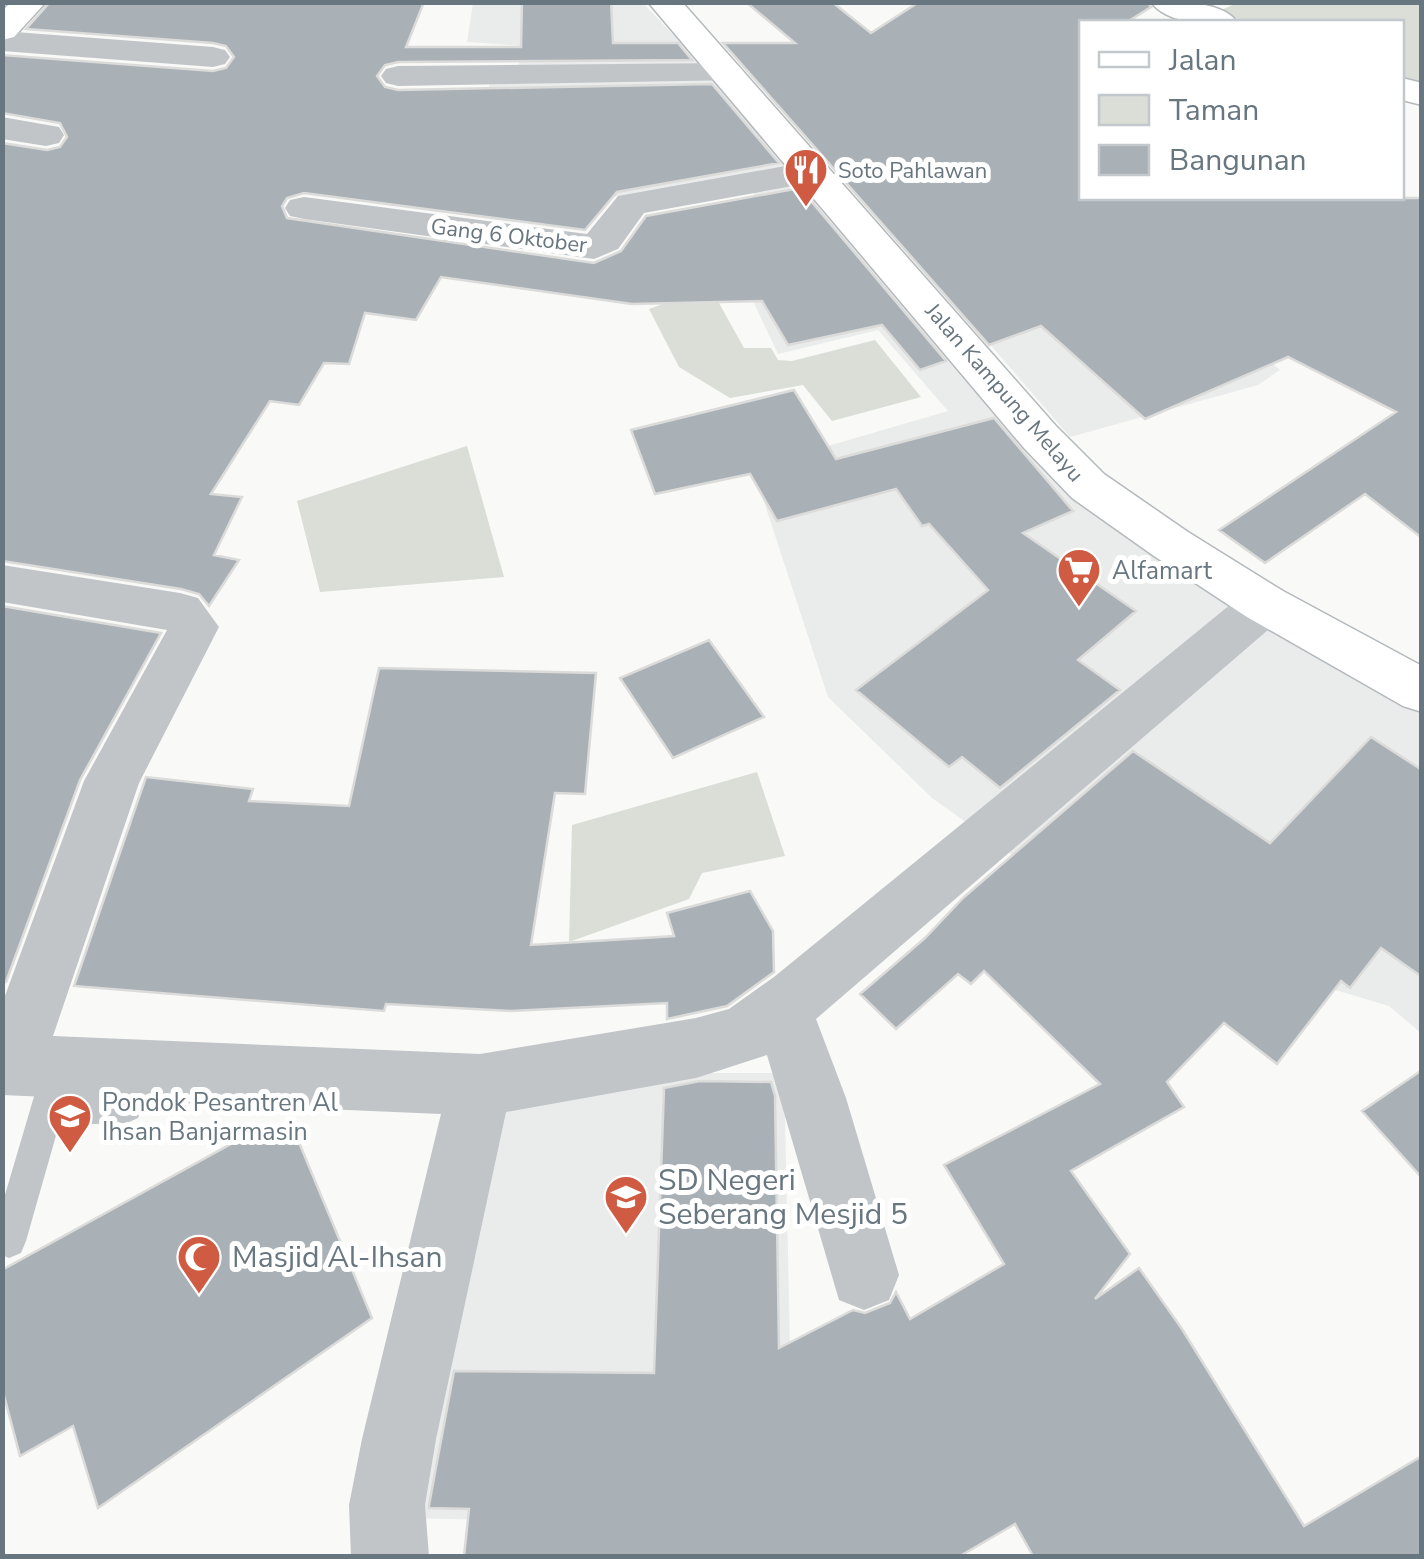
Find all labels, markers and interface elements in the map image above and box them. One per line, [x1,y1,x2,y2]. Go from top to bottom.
legend [1079,20,1404,200]
text: Jalan [1168,40,1236,81]
text: Taman [1169,90,1259,131]
text: Bangunan [1169,140,1307,181]
restaurant icon: Soto Pahlawan [783,147,829,208]
place label: Soto Pahlawan [838,156,987,186]
street label: Gang 6 Oktober [429,212,589,260]
street label: Jalan Kampung Melayu [918,296,1090,488]
supermarket icon: Alfamart [1056,547,1102,608]
place label: Alfamart [1112,554,1212,588]
place label: Pondok Pesantren Al Ihsan Banjarmasin [102,1086,338,1149]
school or university icon: Pondok Pesantren Al Ihsan Banjarmasin [47,1093,93,1154]
place label: SD Negeri Seberang Mesjid 5 [658,1160,908,1235]
school or university icon: SD Negeri Seberang Mesjid 5 [603,1174,649,1235]
mosque icon: Masjid Al-Ihsan [176,1234,222,1295]
place label: Masjid Al-Ihsan [232,1237,443,1278]

